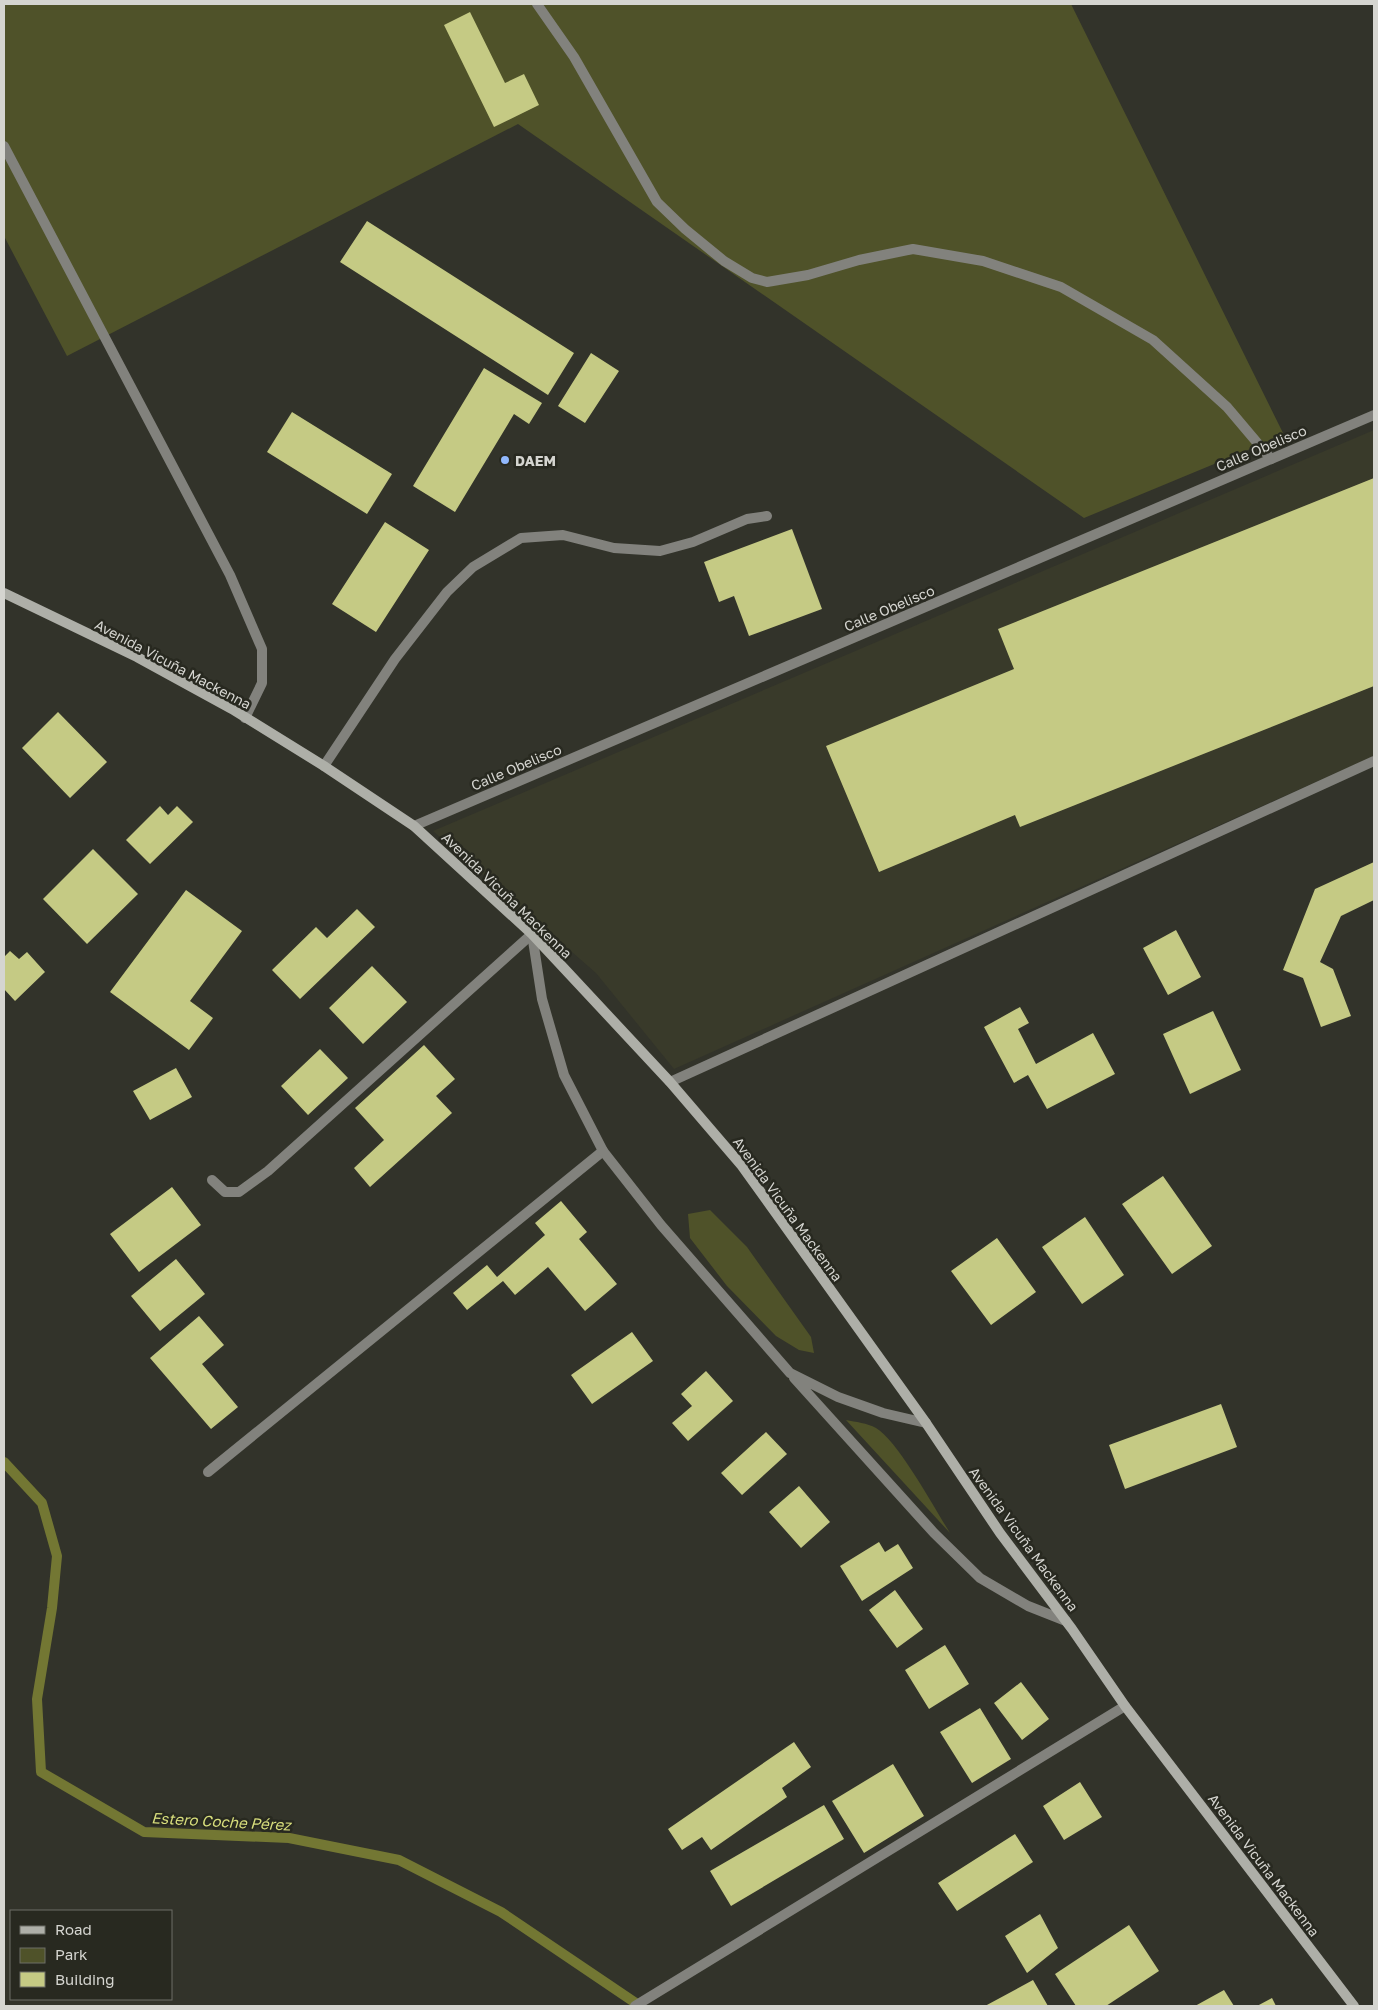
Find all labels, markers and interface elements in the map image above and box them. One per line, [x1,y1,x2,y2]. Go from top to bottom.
street label: Calle Obelisco [1213,421,1309,475]
place label: DAEM [515,452,556,469]
marker: DAEM [499,454,511,466]
street label: Calle Obelisco [841,581,937,635]
street label: Avenida Vicuña Mackenna [92,616,254,712]
street label: Calle Obelisco [468,740,564,794]
street label: Avenida Vicuña Mackenna [438,828,576,962]
street label: Avenida Vicuña Mackenna [730,1133,846,1285]
street label: Avenida Vicuña Mackenna [966,1463,1082,1615]
street label: Avenida Vicuña Mackenna [1205,1790,1323,1940]
water label: Estero Coche Pérez [151,1808,293,1834]
legend [10,1910,172,2000]
text: Road [55,1920,92,1938]
text: Park [55,1945,88,1963]
text: Building [55,1970,115,1988]

